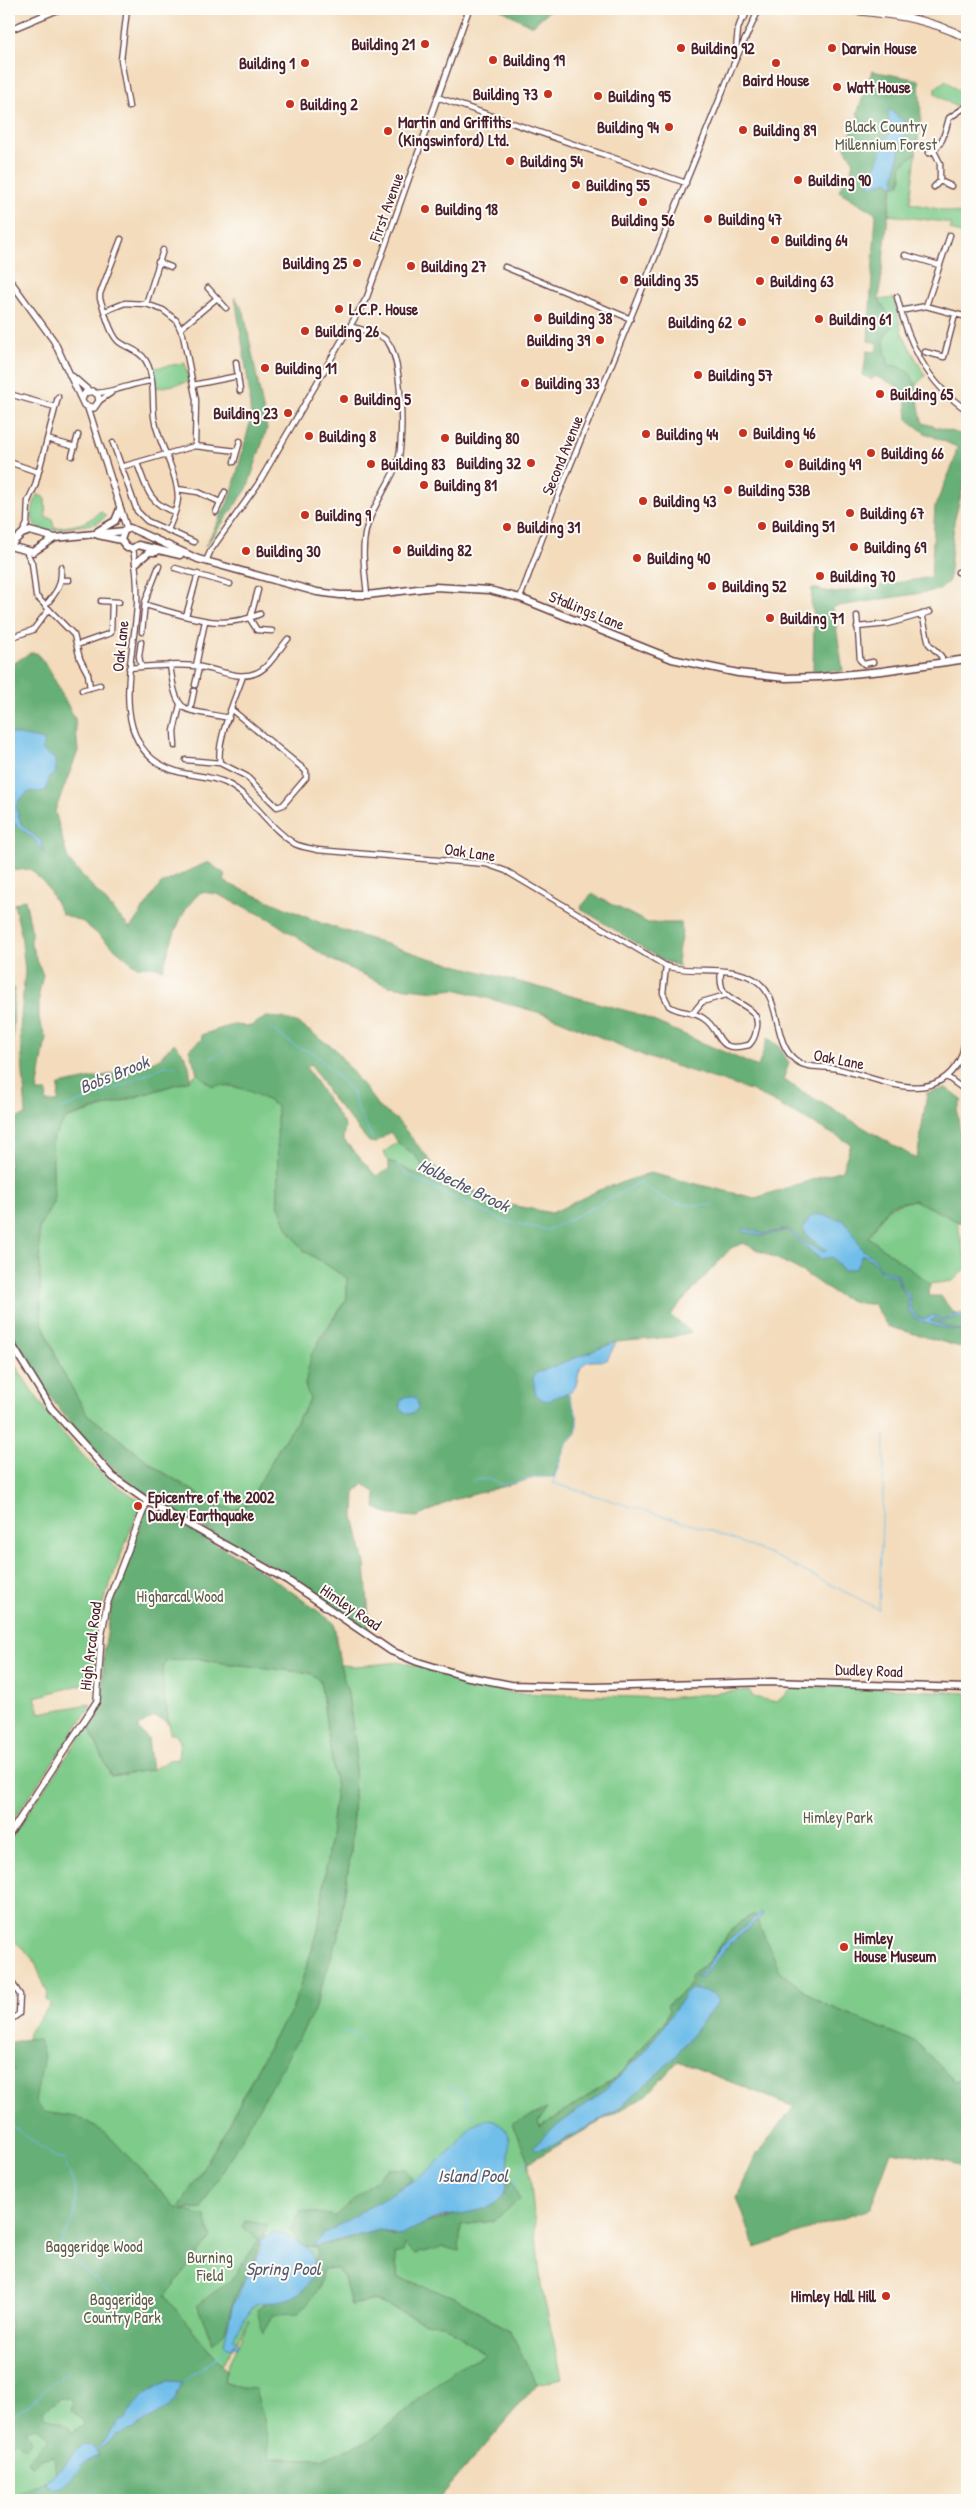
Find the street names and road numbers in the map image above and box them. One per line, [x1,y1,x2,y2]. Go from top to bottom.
street label: First Avenue [363,169,409,245]
street label: Second Avenue [536,411,588,498]
street label: Stallings Lane [546,585,629,635]
street label: Oak Lane [106,619,134,673]
street label: Oak Lane [443,838,498,867]
street label: Oak Lane [812,1043,867,1075]
street label: Himley Road [316,1579,386,1635]
street label: High Arcal Road [74,1600,106,1692]
street label: Dudley Road [835,1658,903,1682]

